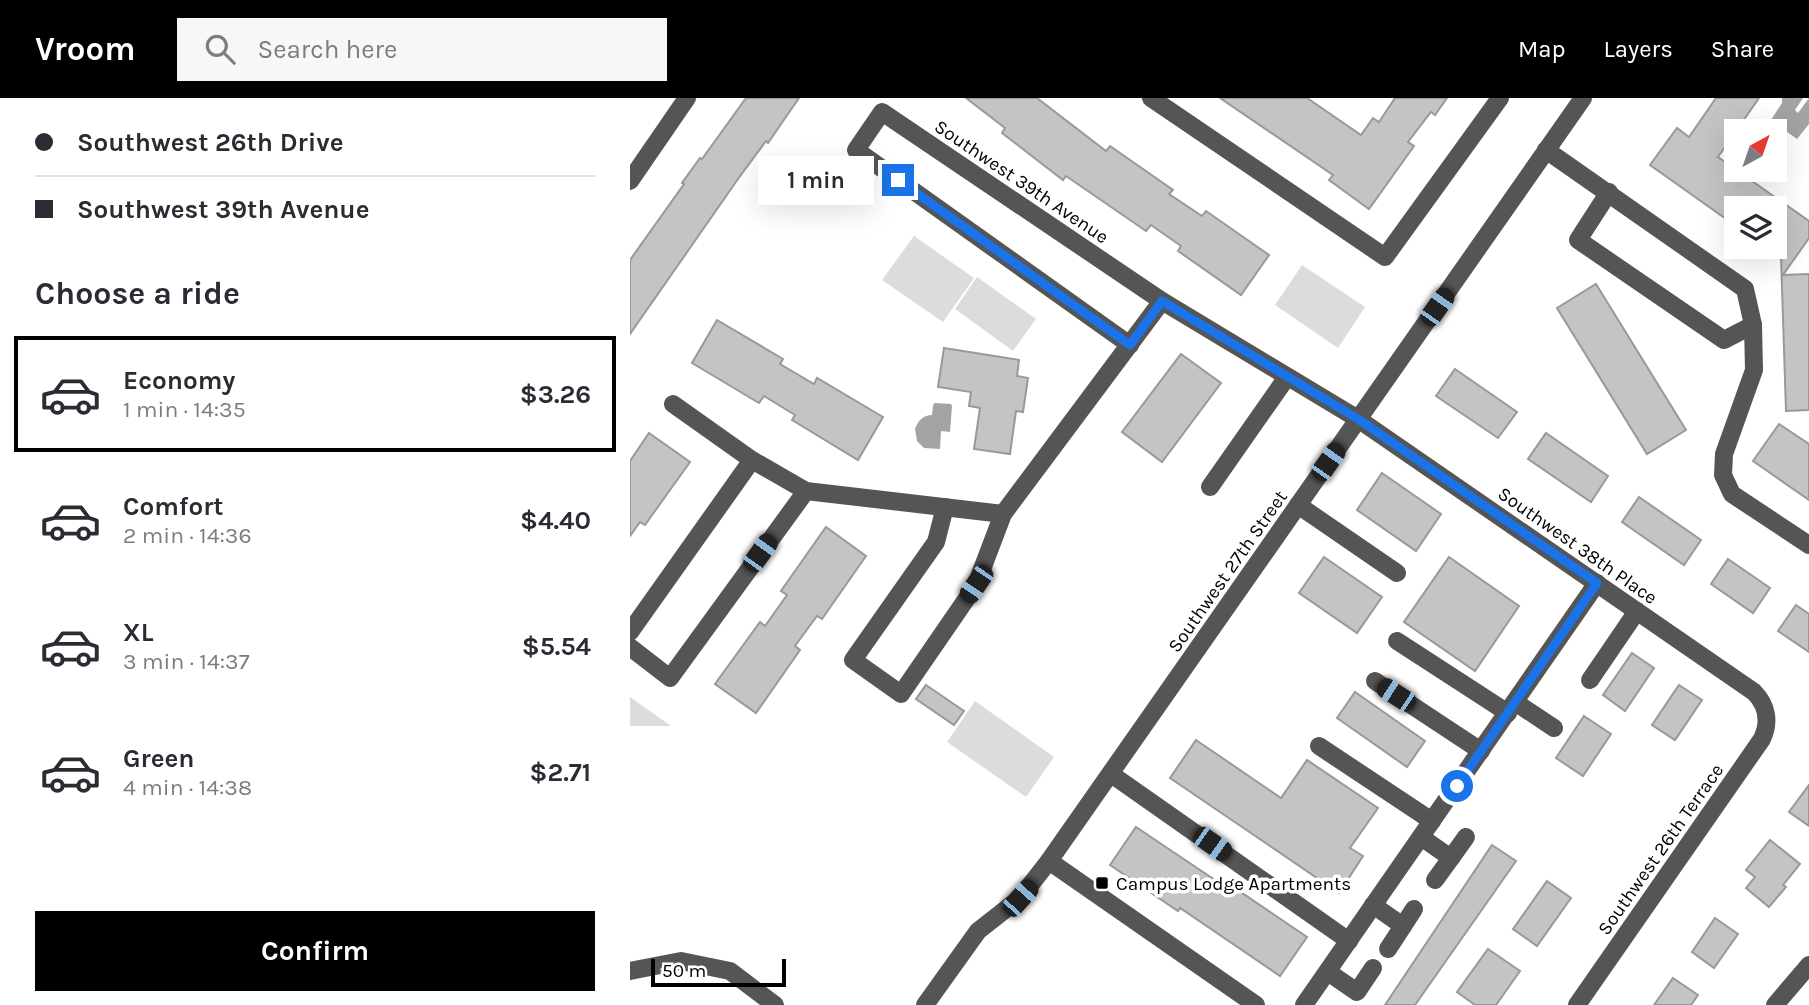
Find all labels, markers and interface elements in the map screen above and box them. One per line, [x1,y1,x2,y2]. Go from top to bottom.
search box [177,18,667,81]
text: Vroom [35,30,135,68]
icon: search [201,30,239,68]
text: Search here [257,34,397,65]
text: Map [1518,35,1566,63]
text: Layers [1604,35,1673,63]
text: Share [1711,35,1774,63]
street label: Southwest 39th Avenue [930,115,1113,248]
north arrow [1724,119,1787,182]
map controls [1724,119,1787,259]
text: Southwest 26th Drive [77,127,344,158]
callout: 1 min [758,155,874,204]
route end [882,164,914,196]
text: 1 min [787,167,845,194]
text: Southwest 39th Avenue [77,194,369,225]
button: layers [1724,196,1787,259]
text: Choose a ride [35,275,240,312]
car [1417,284,1458,330]
icon: car [39,363,102,426]
text: Economy [123,365,235,396]
text: $3.26 [520,379,591,410]
text: 1 min · 14:35 [123,396,246,423]
car [1308,439,1349,485]
street label: Southwest 38th Place [1494,483,1661,609]
street label: Southwest 27th Street [1164,486,1292,657]
icon: car [39,489,102,552]
text: Comfort [123,491,224,522]
text: $4.40 [520,505,591,536]
text: 2 min · 14:36 [123,522,252,549]
car [740,530,781,576]
car [956,561,997,607]
icon: car [39,615,102,678]
text: XL [123,617,154,648]
text: $5.54 [522,631,591,662]
text: 3 min · 14:37 [123,648,249,675]
car [1373,675,1420,715]
icon: car [39,741,102,804]
text: Green [123,743,195,774]
text: $2.71 [530,757,591,788]
street label: Southwest 26th Terrace [1593,760,1728,939]
route start [1441,770,1473,802]
text: 4 min · 14:38 [123,774,252,801]
car [1189,823,1236,865]
place label: Campus Lodge Apartments [1116,873,1351,895]
car [999,875,1042,921]
marker: Campus Lodge Apartments [1094,875,1110,891]
button: Confirm [35,911,595,991]
scale bar [651,956,786,988]
text: 50 m [662,960,706,982]

